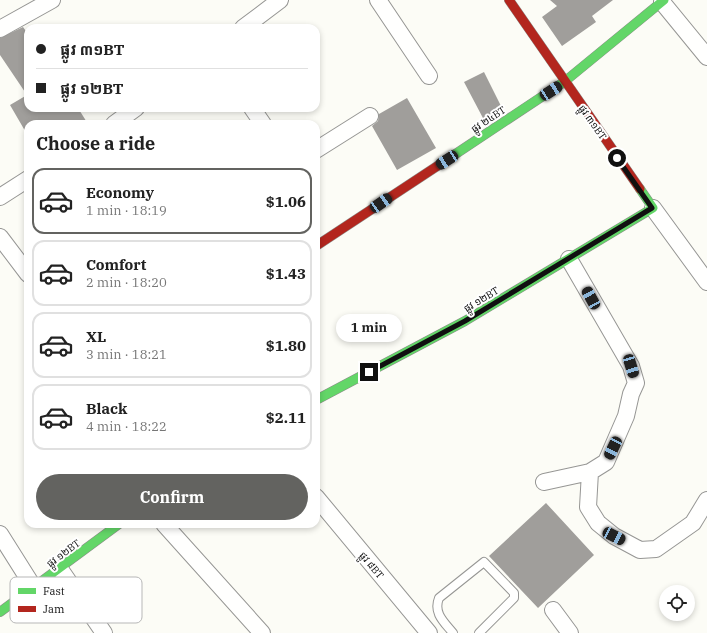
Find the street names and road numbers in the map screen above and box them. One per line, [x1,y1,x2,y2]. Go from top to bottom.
street label: ផ្លូវ ៣១BT [573,102,610,144]
street label: ផ្លូវ ២៤BT [468,103,510,138]
street label: ផ្លូវ ១២BT [461,284,503,318]
street label: ផ្លូវ ១២BT [44,536,85,573]
street label: ផ្លូវ ៨BT [354,549,387,584]

